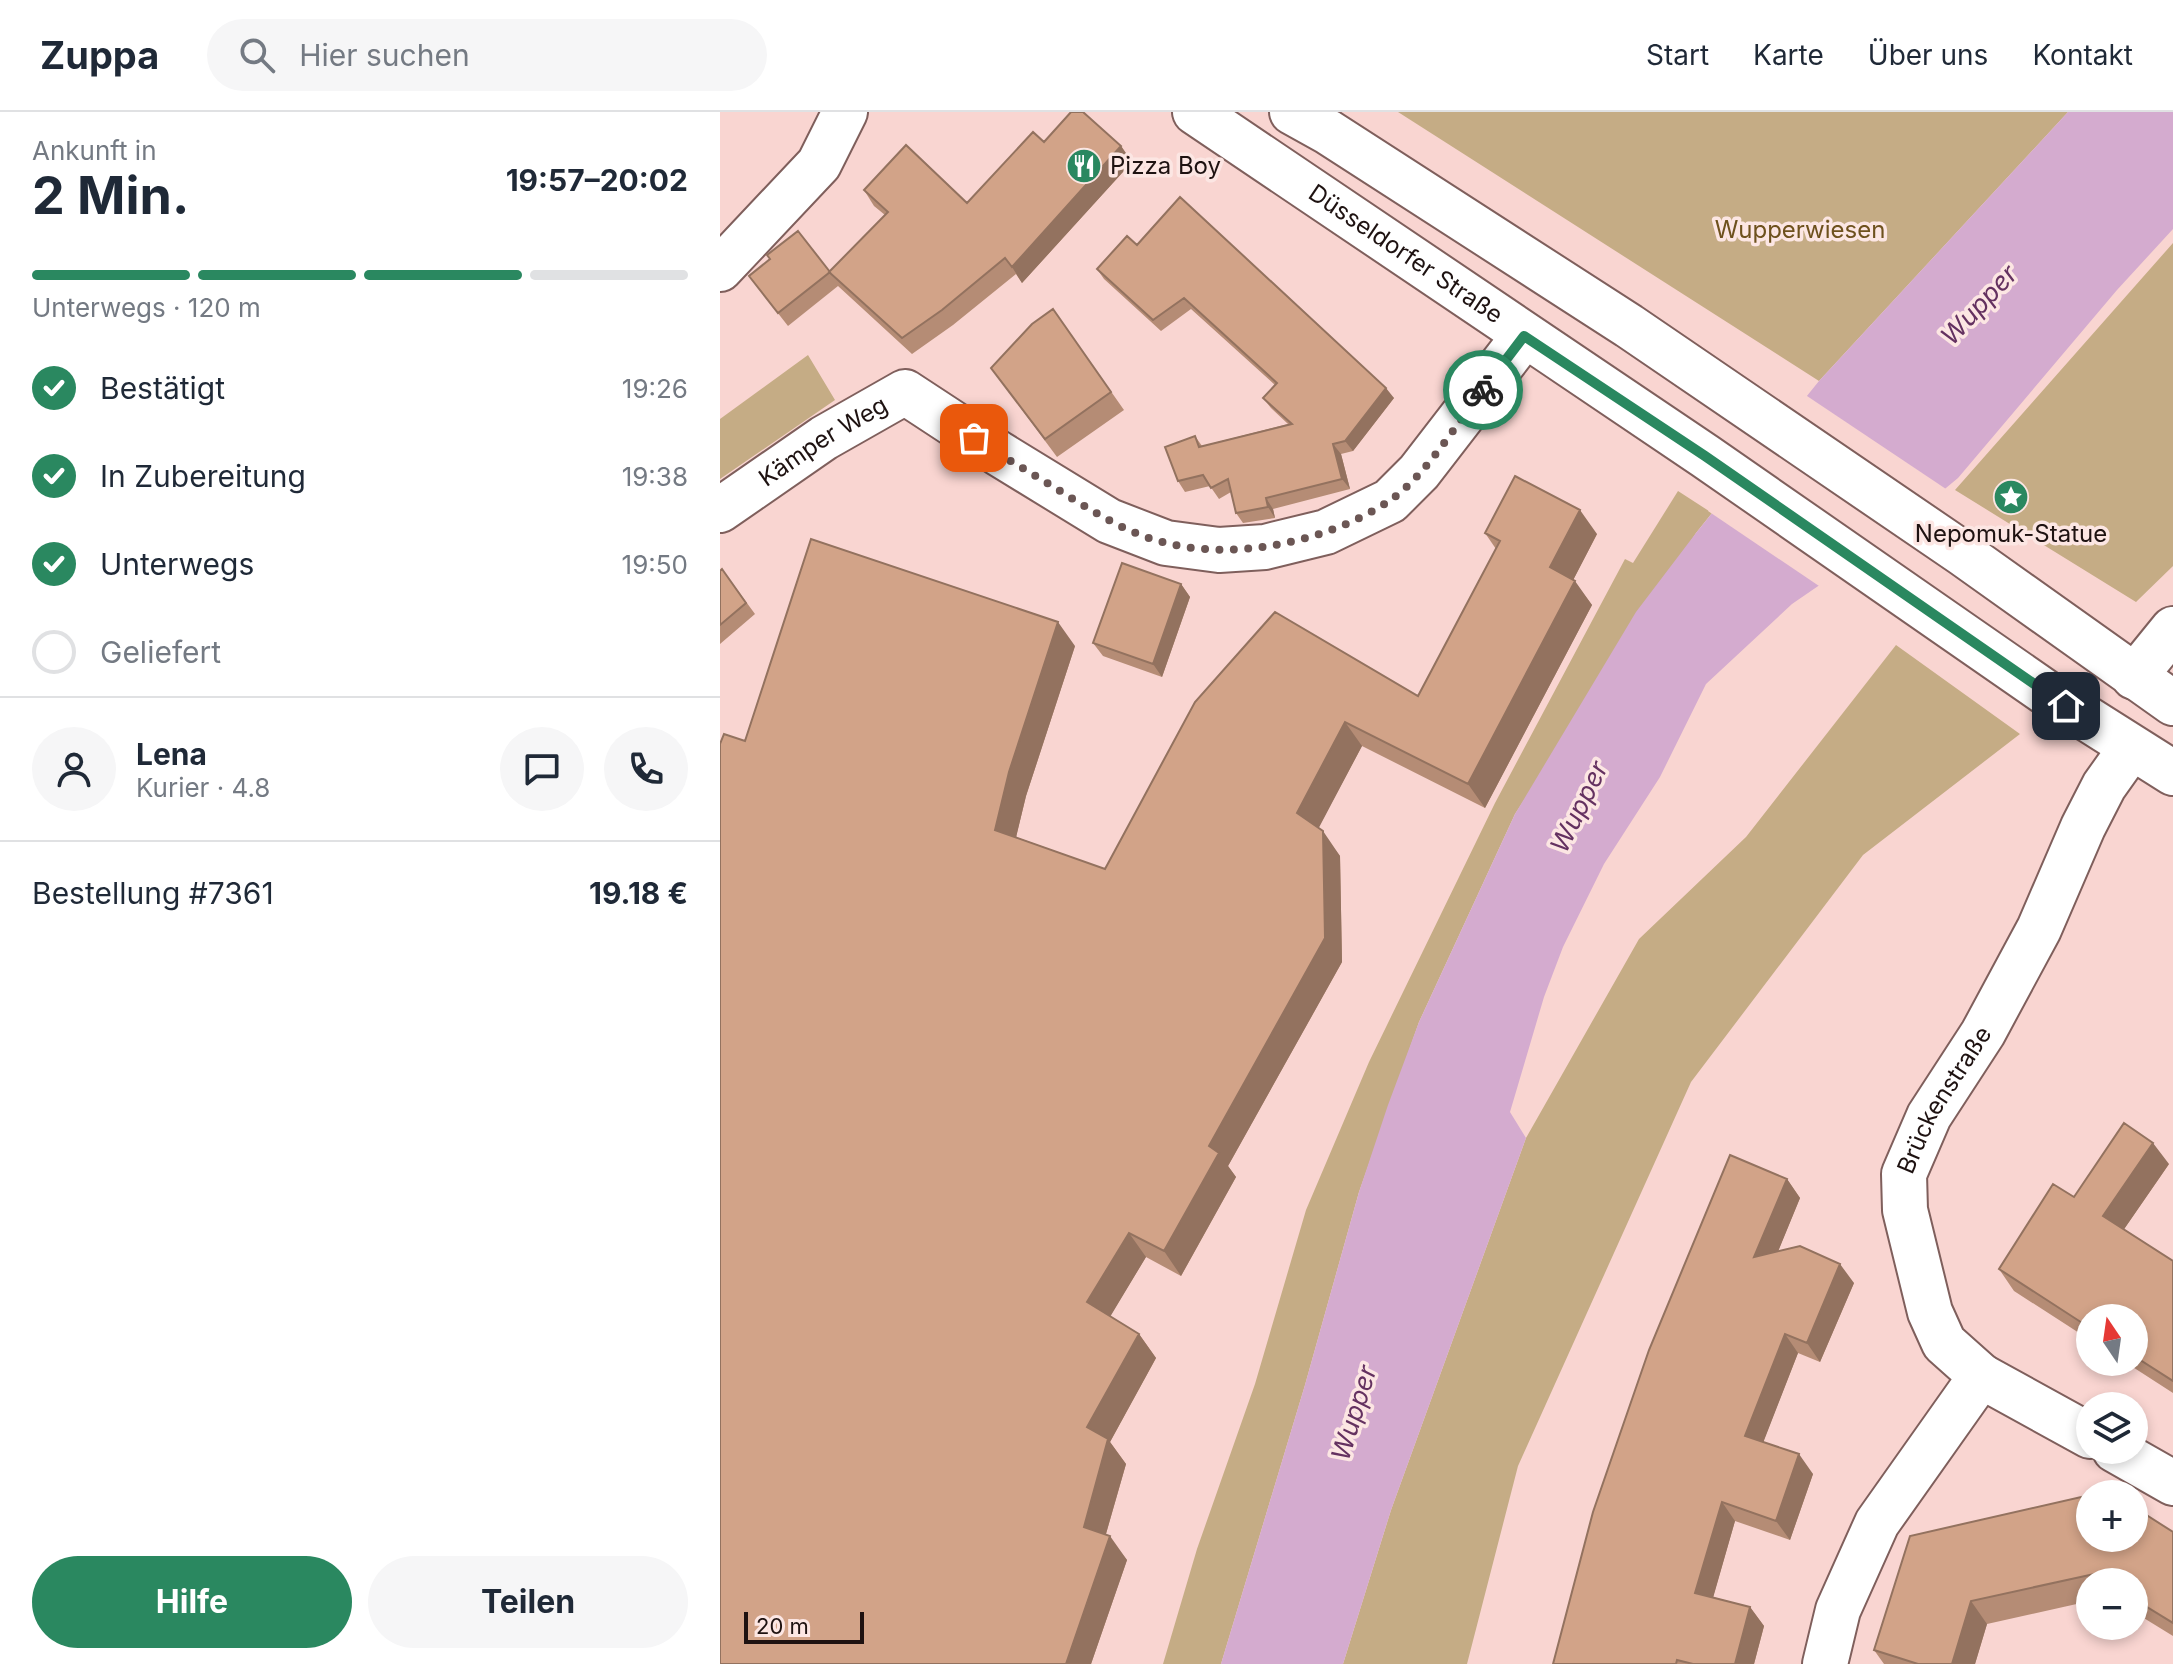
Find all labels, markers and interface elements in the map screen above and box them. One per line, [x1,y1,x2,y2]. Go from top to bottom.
search box [207,19,767,91]
text: Zuppa [40,32,159,78]
icon: search [235,33,279,77]
text: Hier suchen [299,37,470,73]
text: Start [1646,38,1709,72]
text: Karte [1753,38,1824,72]
text: Über uns [1868,38,1988,72]
text: Kontakt [2032,38,2133,72]
text: Ankunft in [32,135,157,166]
restaurant icon: Pizza Boy [1065,147,1103,185]
place label: Pizza Boy [1110,151,1221,180]
text: 19:57–20:02 [506,162,688,198]
text: 2 Min. [32,164,189,227]
street label: Düsseldorfer Straße [1303,178,1508,329]
park label: Wupperwiesen [1715,215,1885,244]
water label: Wupper [1934,258,2024,351]
text: Unterwegs · 120 m [32,292,261,323]
courier [1443,350,1523,430]
icon: check [32,366,76,410]
icon: bike [1461,368,1505,412]
text: Bestätigt [100,370,225,406]
text: 19:26 [622,373,688,404]
street label: Kämper Weg [753,390,892,493]
pin [940,404,1008,472]
icon: bag [952,416,996,460]
icon: check [32,454,76,498]
text: In Zubereitung [100,458,306,494]
text: 19:38 [622,461,688,492]
place icon: Nepomuk-Statue [1992,478,2030,516]
place label: Nepomuk-Statue [1915,519,2107,548]
icon: check [32,542,76,586]
text: Unterwegs [100,546,254,582]
text: 19:50 [622,549,688,580]
text: Geliefert [100,634,221,670]
pin [2032,672,2100,740]
icon: home [2044,684,2088,728]
button: person [32,727,116,811]
button: chat [500,727,584,811]
button: phone [604,727,688,811]
text: Lena [136,736,207,772]
water label: Wupper [1543,755,1614,857]
text: Kurier · 4.8 [136,772,270,803]
text: Bestellung #7361 [32,875,274,911]
text: 19.18 € [589,875,688,911]
street label: Brückenstraße [1891,1021,1997,1178]
north arrow [2076,1304,2148,1376]
map controls [2076,1304,2148,1640]
water label: Wupper [1324,1360,1383,1464]
button: layers [2076,1392,2148,1464]
button: + [2076,1480,2148,1552]
button: Hilfe [32,1556,352,1648]
button: Teilen [368,1556,688,1648]
button: − [2076,1568,2148,1640]
scale bar [744,1608,864,1644]
text: 20 m [756,1613,809,1639]

